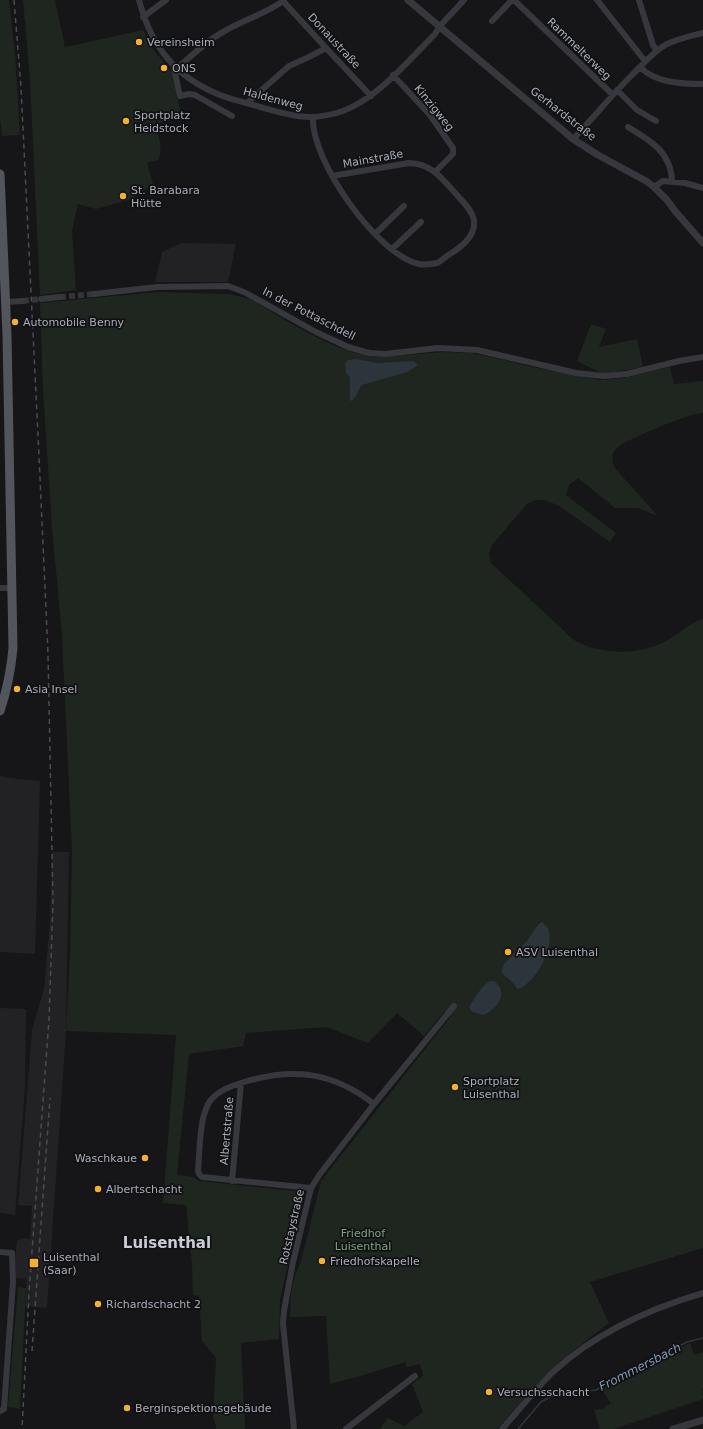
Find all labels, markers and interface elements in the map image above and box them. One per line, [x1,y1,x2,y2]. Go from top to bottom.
street label: Donaustraße [305,11,363,72]
street label: Rammelterweg [544,15,614,83]
place label: Vereinsheim [147,36,215,49]
marker: Vereinsheim [134,37,144,47]
place label: ONS [172,62,196,75]
marker: ONS [159,63,169,73]
street label: Kinzigweg [411,82,457,134]
street label: Gerhardstraße [528,84,599,144]
street label: Haldenweg [242,85,304,113]
place label: Sportplatz Heidstock [134,109,191,135]
marker: Sportplatz Heidstock [121,116,131,126]
street label: Mainstraße [342,147,405,171]
place label: St. Barabara Hütte [131,184,200,210]
marker: St. Barabara Hütte [118,191,128,201]
street label: In der Pottaschdell [260,285,358,343]
place label: Automobile Benny [23,316,125,329]
marker: Automobile Benny [10,317,20,327]
place label: Asia Insel [25,683,77,696]
marker: Asia Insel [12,684,22,694]
place label: ASV Luisenthal [516,946,598,959]
marker: ASV Luisenthal [503,947,513,957]
place label: Sportplatz Luisenthal [463,1075,520,1101]
marker: Sportplatz Luisenthal [450,1082,460,1092]
street label: Albertstraße [218,1096,236,1166]
place label: Waschkaue [75,1152,137,1165]
marker: Waschkaue [140,1153,150,1163]
place label: Albertschacht [106,1183,183,1196]
marker: Albertschacht [93,1184,103,1194]
street label: Rotstaystraße [277,1188,307,1266]
park label: Friedhof Luisenthal [335,1227,391,1253]
district label: Luisenthal [123,1234,211,1252]
place label: Luisenthal (Saar) [43,1251,100,1277]
place label: Friedhofskapelle [330,1255,420,1268]
marker: Friedhofskapelle [317,1256,327,1266]
marker: Luisenthal (Saar) [28,1257,40,1269]
place label: Richardschacht 2 [106,1298,201,1311]
marker: Richardschacht 2 [93,1299,103,1309]
water label: Frommersbach [597,1340,683,1394]
place label: Versuchsschacht [497,1386,590,1399]
marker: Versuchsschacht [484,1387,494,1397]
place label: Berginspektionsgebäude [135,1402,272,1415]
marker: Berginspektionsgebäude [122,1403,132,1413]

